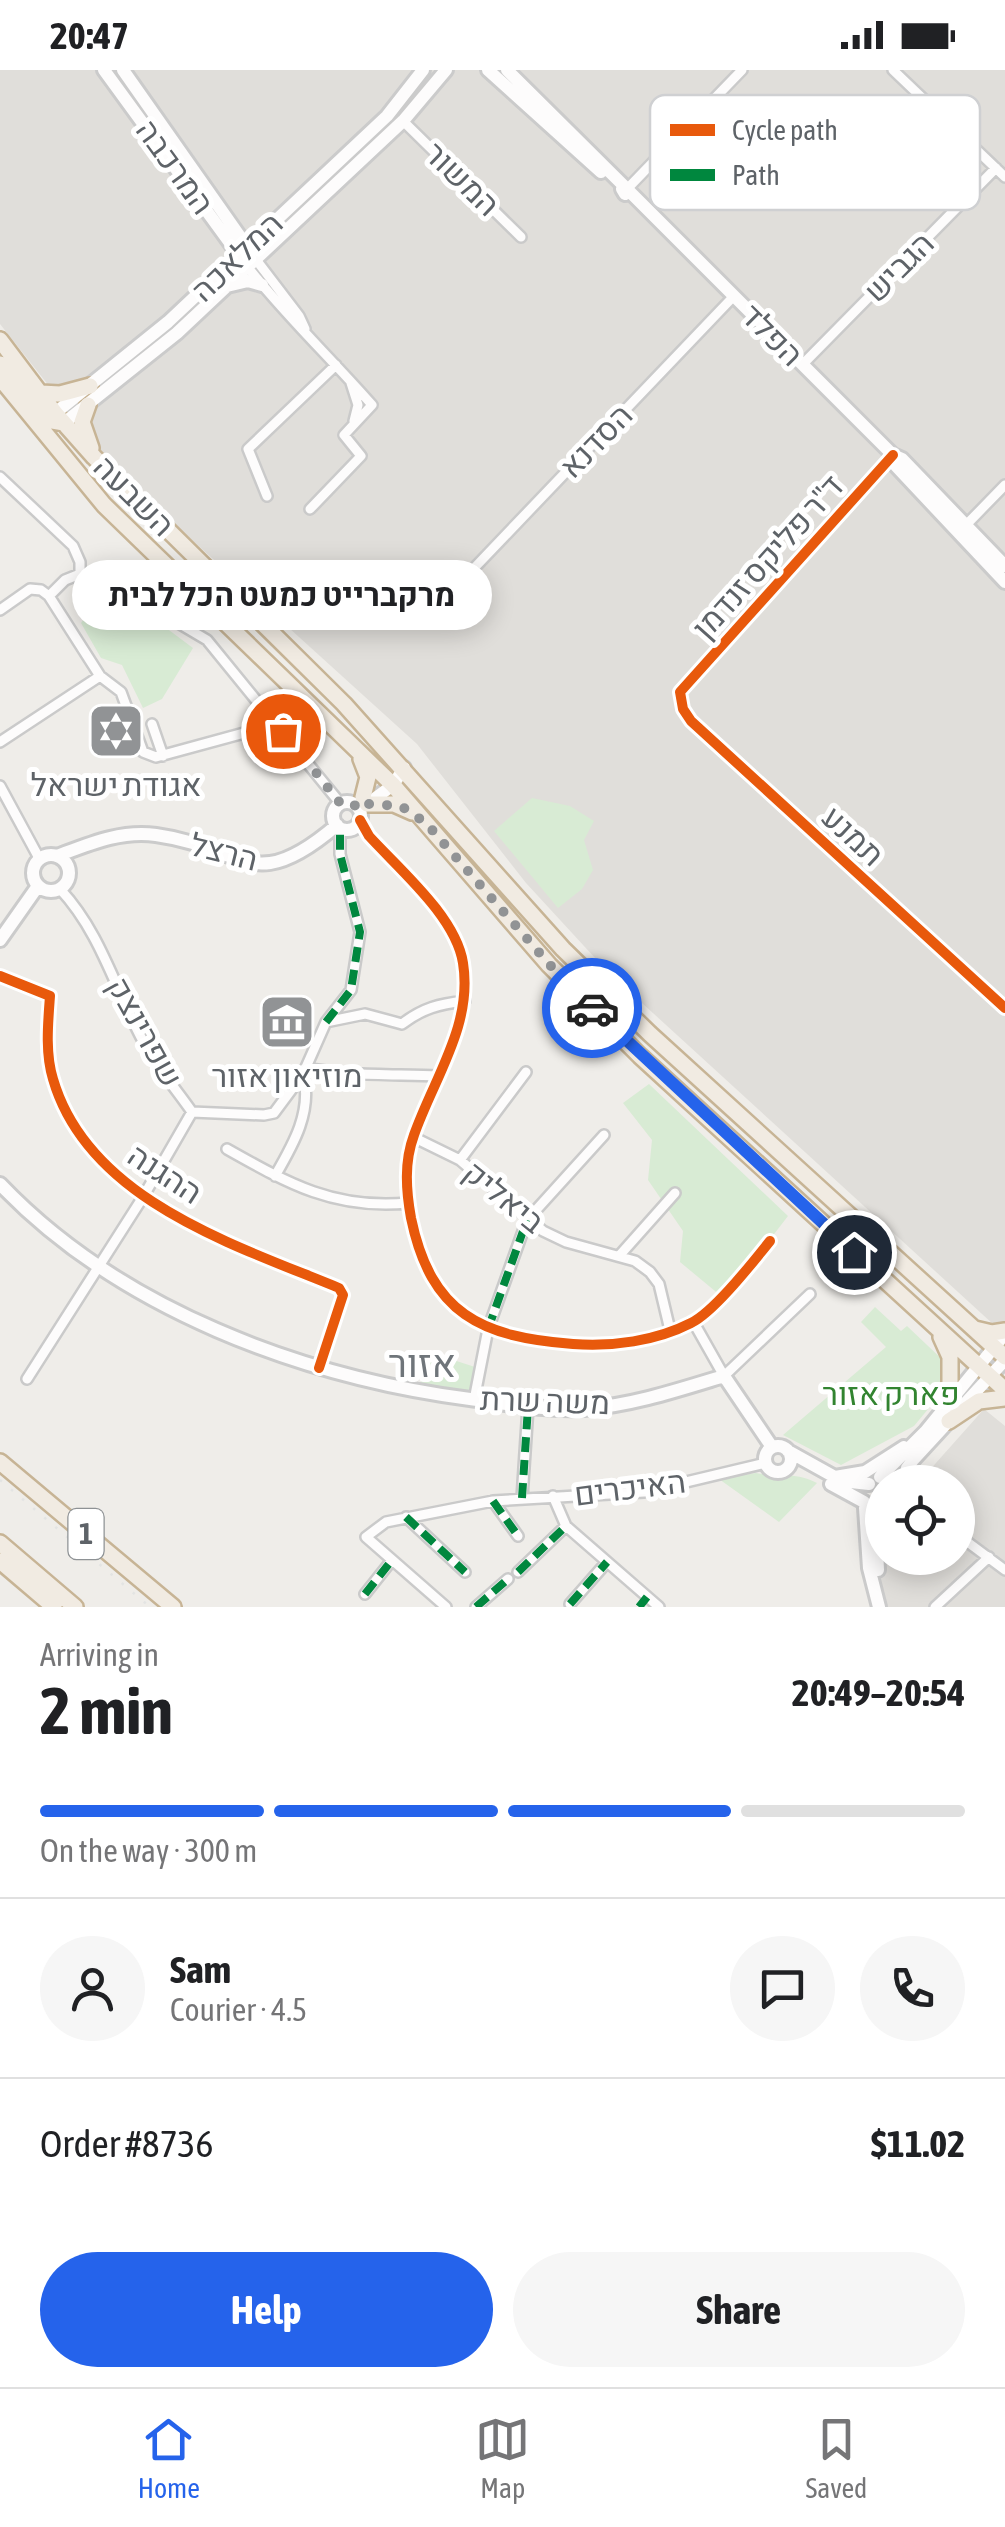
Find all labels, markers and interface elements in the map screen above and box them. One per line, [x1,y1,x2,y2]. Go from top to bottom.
text: 20:47 [50,14,129,57]
legend [650,95,980,210]
street label: המרכבה [129,112,222,221]
text: Cycle path [732,114,838,146]
street label: המשור [417,134,507,223]
text: Path [732,159,780,191]
street label: המלאכה [183,204,290,309]
street label: הגביש [856,224,941,309]
street label: הפלד [734,296,811,373]
street label: הסדנא [552,396,640,485]
street label: השבעה [86,448,182,544]
street label: ד''ר פליקס זנדמן [685,467,851,646]
callout: מרקברייט כמעט הכל לבית [73,561,493,631]
text: מרקברייט כמעט הכל לבית [109,576,455,613]
pin [241,689,326,774]
synagogue icon: אגודת ישראל [86,701,146,761]
icon: bag [256,704,311,759]
place label: אגודת ישראל [30,766,202,803]
street label: תמנע [815,798,892,873]
street label: הרצל [186,825,262,878]
courier [542,958,642,1058]
street label: שפרינצק [100,970,191,1093]
icon: car [565,981,620,1036]
museum icon: מוזיאון אזור [257,992,317,1052]
place label: מוזיאון אזור [211,1057,363,1094]
street label: ההגנה [121,1136,209,1211]
street label: ביאליק [457,1153,552,1240]
pin [812,1210,897,1295]
icon: home [827,1225,882,1280]
district label: אזור [388,1342,456,1385]
park label: פארק אזור [822,1375,960,1412]
street label: משה שרת [479,1380,611,1421]
street label: האיכרים [572,1462,688,1513]
map controls [865,1465,975,1575]
button: locate [865,1465,975,1575]
road number: 1 [68,1509,104,1559]
text: Arriving in [40,1636,159,1673]
text: 20:49–20:54 [792,1671,965,1714]
text: 2 min [40,1673,173,1748]
text: On the way · 300 m [40,1832,257,1869]
button: person [40,1936,145,2041]
button: chat [730,1936,835,2041]
button: phone [860,1936,965,2041]
text: Sam [170,1948,231,1991]
text: Courier · 4.5 [170,1991,307,2028]
text: Order #8736 [40,2122,213,2165]
text: $11.02 [871,2122,965,2165]
button: Help [40,2252,493,2367]
button: Share [513,2252,965,2367]
tab: Home [138,2412,200,2504]
tab: Map [475,2412,530,2504]
tab: Saved [805,2412,867,2504]

